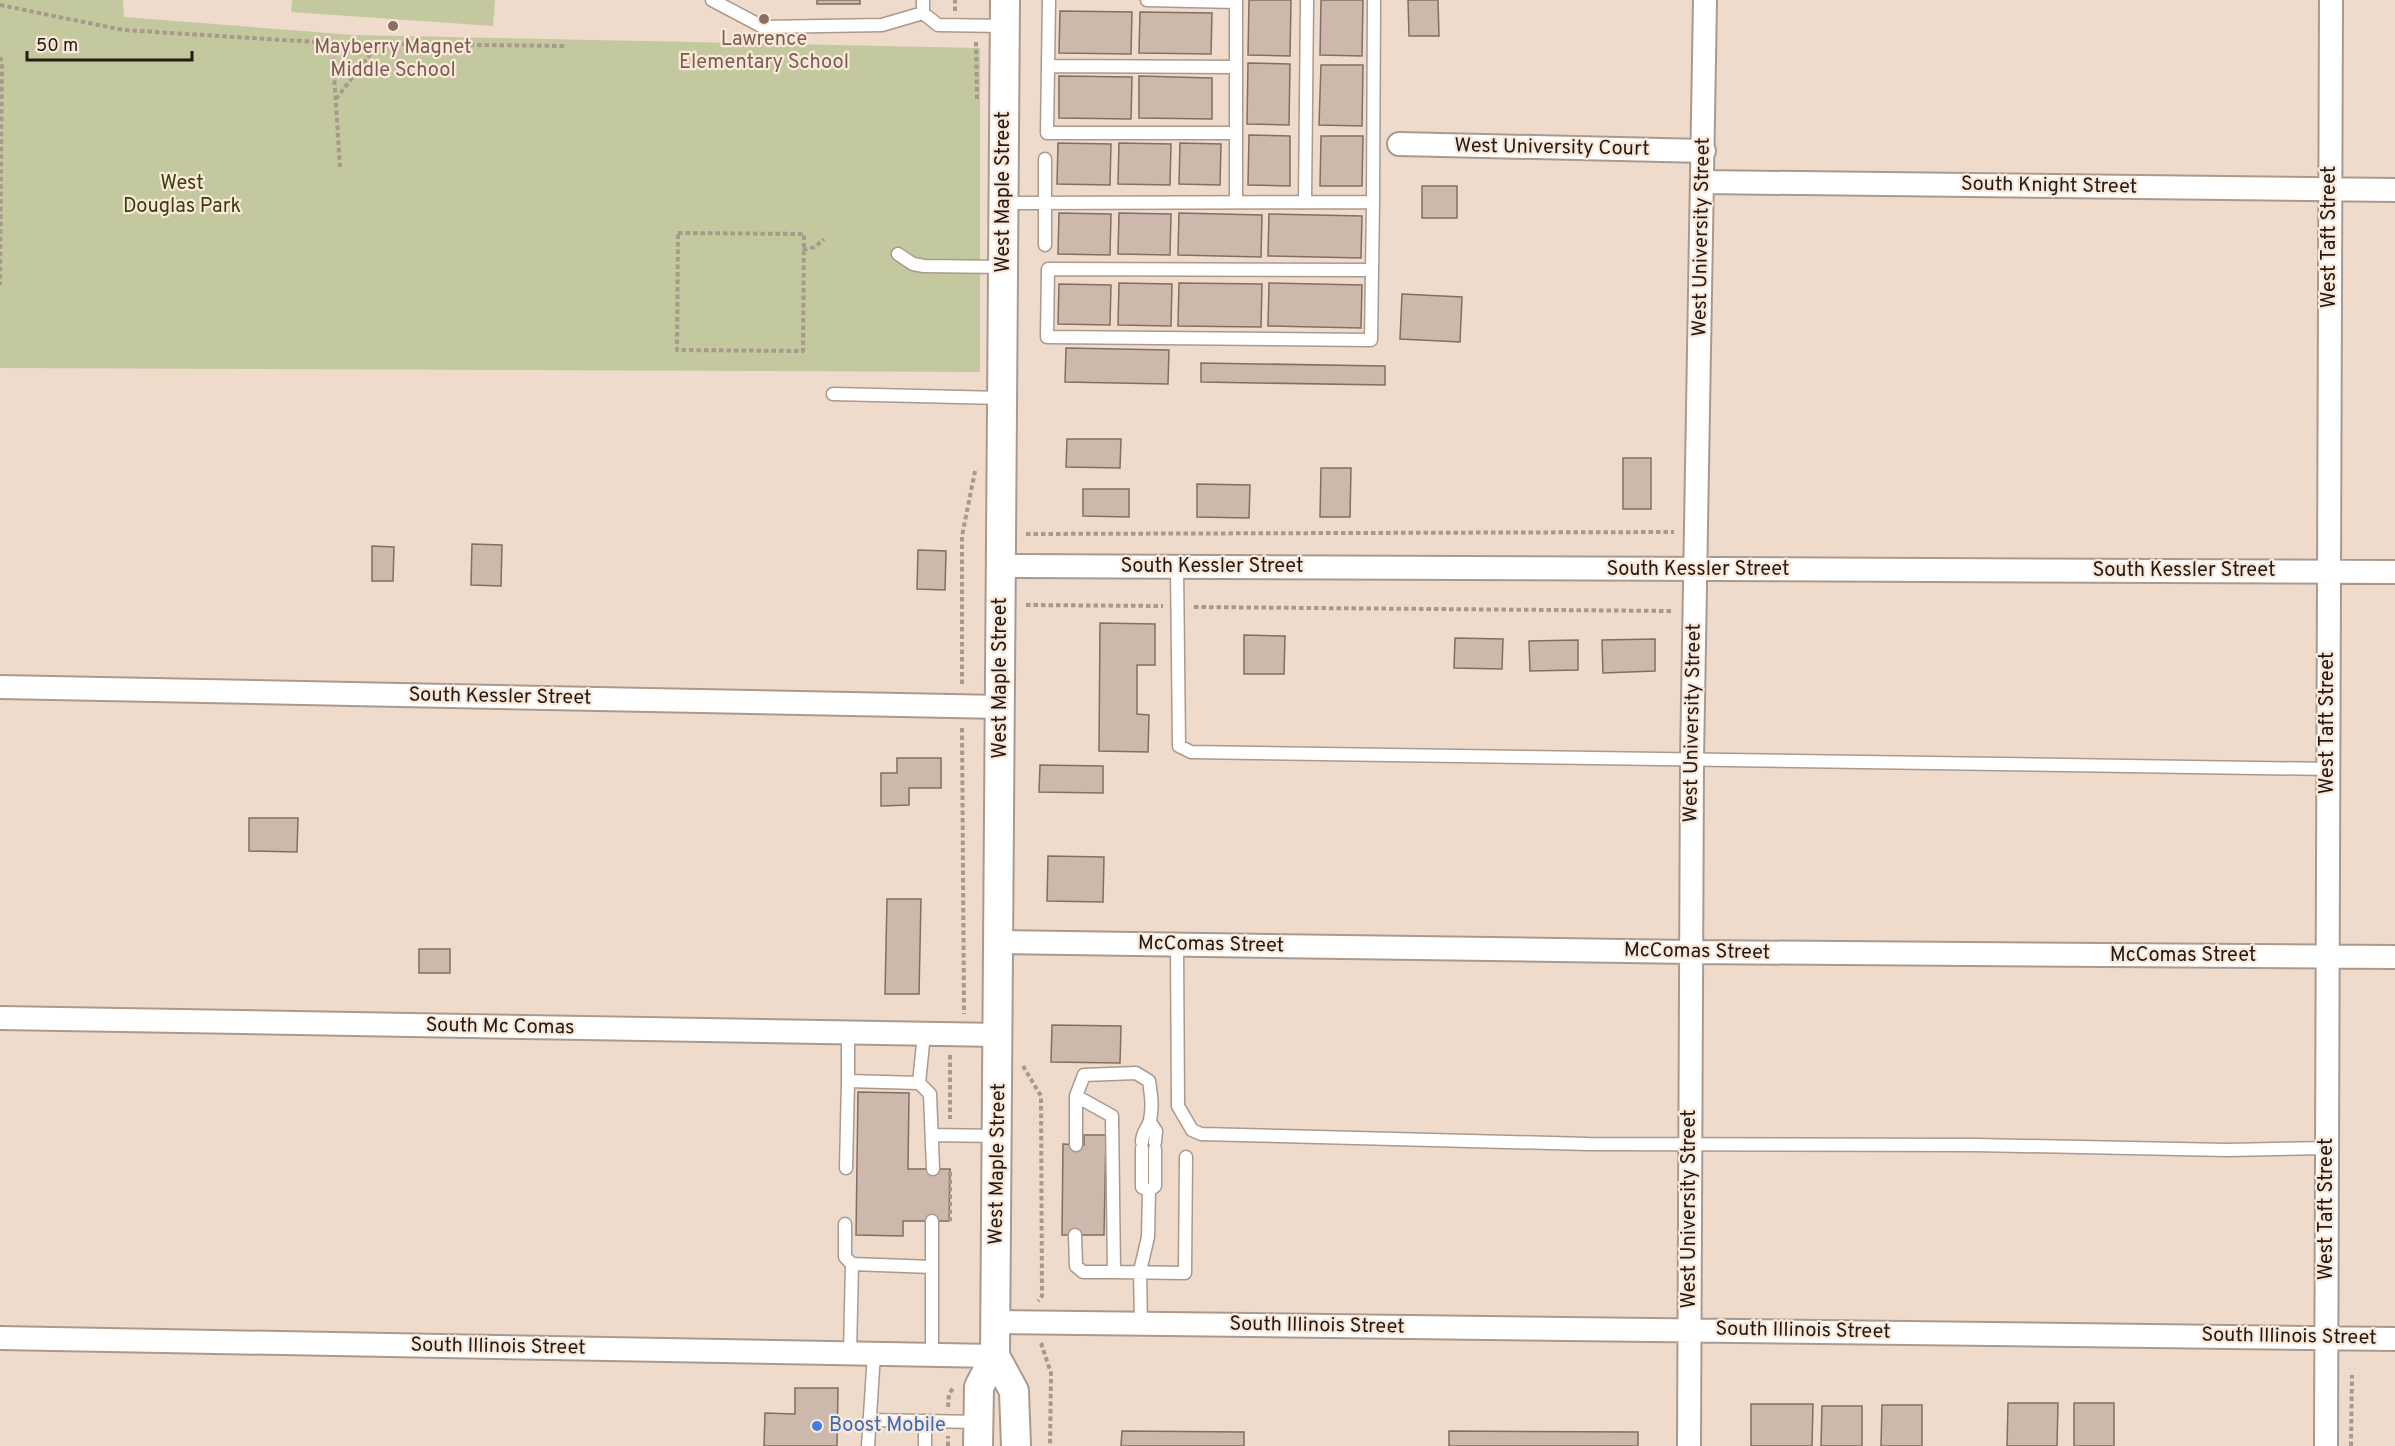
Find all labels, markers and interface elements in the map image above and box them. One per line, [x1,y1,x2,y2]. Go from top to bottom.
marker: Lawrence Elementary School [757,12,771,26]
marker: Mayberry Magnet Middle School [386,19,400,33]
scale bar [27,24,192,62]
place label: Lawrence Elementary School [679,27,849,76]
text: 50 m [36,35,78,58]
place label: Mayberry Magnet Middle School [314,35,472,84]
street label: West Maple Street [991,111,1017,273]
street label: West University Court [1454,133,1650,163]
street label: West University Street [1687,137,1717,337]
street label: West Taft Street [2317,166,2343,308]
park label: West Douglas Park [123,171,241,220]
street label: South Knight Street [1961,171,2137,201]
street label: South Kessler Street [1121,554,1303,580]
street label: South Kessler Street [1607,557,1789,583]
street label: South Kessler Street [2093,558,2275,584]
street label: West Maple Street [988,597,1014,759]
street label: West University Street [1678,623,1708,823]
street label: West Taft Street [2315,652,2341,794]
street label: South Kessler Street [408,682,592,712]
street label: McComas Street [1138,931,1284,959]
street label: McComas Street [1624,938,1770,966]
street label: McComas Street [2110,943,2256,969]
street label: South Mc Comas [425,1013,575,1041]
street label: West Maple Street [984,1083,1012,1245]
street label: West University Street [1677,1109,1703,1309]
street label: West Taft Street [2314,1138,2340,1280]
street label: South Illinois Street [1229,1311,1405,1341]
street label: South Illinois Street [1715,1316,1891,1346]
street label: South Illinois Street [2201,1322,2377,1352]
street label: South Illinois Street [410,1332,586,1362]
place label: Boost Mobile [829,1413,946,1439]
marker: Boost Mobile [810,1419,824,1433]

